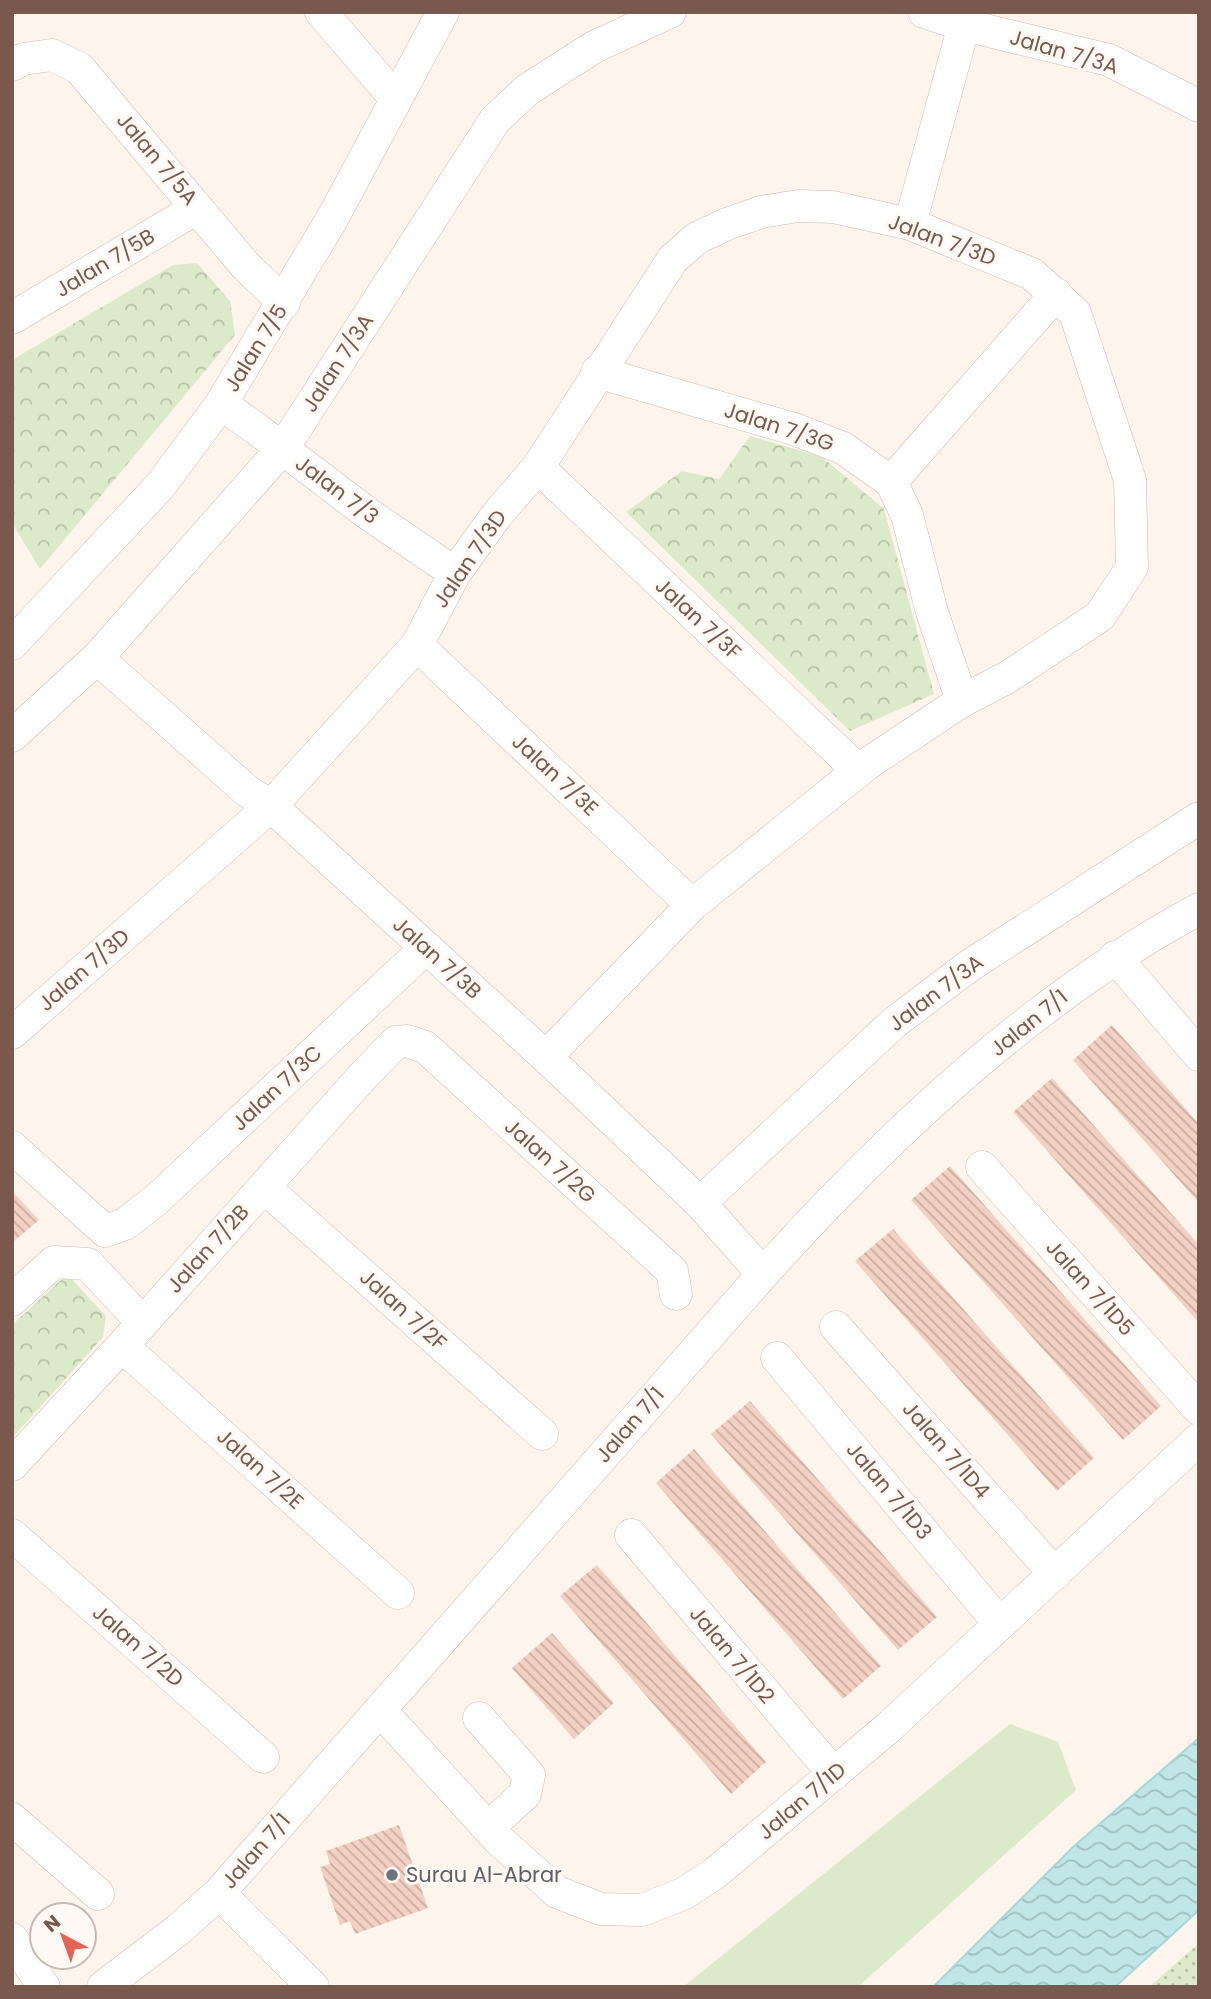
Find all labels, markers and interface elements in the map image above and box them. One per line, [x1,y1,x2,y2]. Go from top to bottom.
street label: Jalan 7/3A [1006,22,1122,81]
street label: Jalan 7/5A [110,106,205,211]
street label: Jalan 7/3D [884,207,1000,272]
street label: Jalan 7/5B [50,221,160,304]
street label: Jalan 7/5 [217,298,294,397]
street label: Jalan 7/3A [295,308,380,417]
street label: Jalan 7/3G [721,395,838,458]
street label: Jalan 7/3 [290,449,385,531]
street label: Jalan 7/3D [426,504,513,613]
street label: Jalan 7/3F [649,571,748,666]
street label: Jalan 7/3E [506,727,605,822]
street label: Jalan 7/3B [387,910,488,1005]
street label: Jalan 7/3D [32,922,136,1017]
street label: Jalan 7/3A [882,947,989,1038]
street label: Jalan 7/1 [984,982,1074,1063]
street label: Jalan 7/3C [225,1038,328,1137]
street label: Jalan 7/2G [498,1112,602,1209]
street label: Jalan 7/2B [160,1198,255,1299]
street label: Jalan 7/1D5 [1039,1233,1141,1342]
street label: Jalan 7/2F [354,1263,453,1356]
street label: Jalan 7/1 [589,1380,671,1469]
street label: Jalan 7/1D4 [896,1395,997,1504]
street label: Jalan 7/2E [210,1422,310,1516]
street label: Jalan 7/1D3 [840,1436,939,1546]
street label: Jalan 7/2D [87,1598,190,1693]
street label: Jalan 7/1D2 [683,1600,782,1710]
street label: Jalan 7/1D [751,1755,852,1846]
street label: Jalan 7/1 [215,1806,297,1895]
place label: Surau Al-Abrar [406,1860,562,1889]
marker: Surau Al-Abrar [384,1867,400,1883]
north arrow [28,1901,98,1971]
text: N [38,1909,66,1938]

